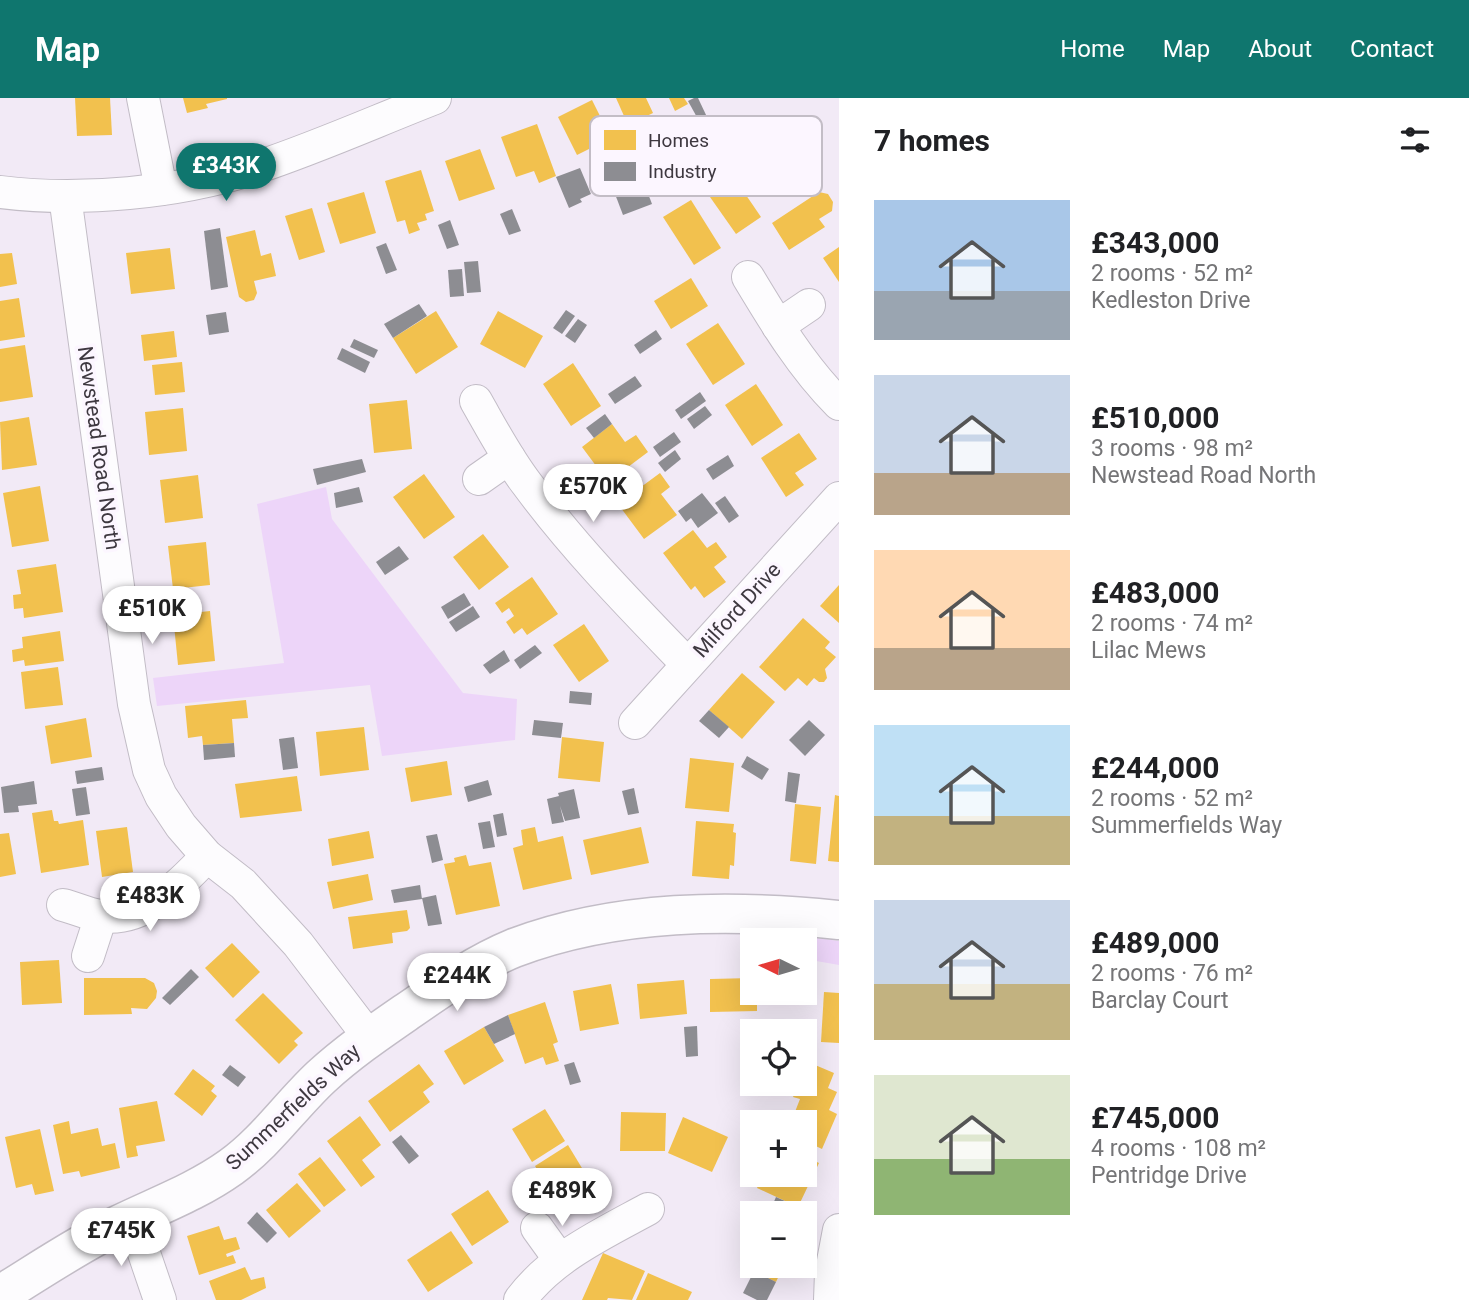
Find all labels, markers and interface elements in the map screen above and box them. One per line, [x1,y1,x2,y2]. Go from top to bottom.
text: Map [35,30,100,69]
text: Home [1060,35,1125,63]
text: Map [1163,35,1210,63]
text: About [1248,35,1312,63]
text: Contact [1350,35,1434,63]
legend [590,116,822,196]
icon: filters [1396,121,1434,159]
text: 7 homes [874,123,990,158]
text: Homes [648,129,709,152]
pin: £343K [177,144,275,203]
text: £343K [192,152,260,179]
text: Industry [648,160,716,183]
text: £343,000 [1091,225,1219,260]
icon: home [930,228,1014,312]
text: 2 rooms · 52 m² [1091,260,1253,287]
text: Kedleston Drive [1091,287,1250,314]
street label: Newstead Road North [73,345,125,551]
text: £510,000 [1091,400,1219,435]
icon: home [930,403,1014,487]
text: 3 rooms · 98 m² [1091,435,1253,462]
text: Newstead Road North [1091,462,1316,489]
pin: £570K [544,464,642,524]
text: £570K [559,473,627,500]
street label: Milford Drive [688,558,786,662]
text: £483,000 [1091,575,1219,610]
icon: home [930,578,1014,662]
pin: £510K [103,587,201,646]
text: £510K [118,595,186,622]
text: 2 rooms · 74 m² [1091,610,1253,637]
text: Lilac Mews [1091,637,1206,664]
text: £244,000 [1091,750,1219,785]
icon: home [930,753,1014,837]
text: 2 rooms · 52 m² [1091,785,1253,812]
text: Summerfields Way [1091,812,1282,839]
pin: £483K [101,874,199,933]
text: £483K [116,882,184,909]
text: £489,000 [1091,925,1219,960]
north arrow [740,928,817,1004]
map controls [740,928,817,1278]
icon: home [930,928,1014,1012]
pin: £244K [408,954,506,1013]
text: 2 rooms · 76 m² [1091,960,1253,987]
text: £244K [423,962,491,989]
text: Barclay Court [1091,987,1229,1014]
button: locate [740,1019,817,1096]
street label: Summerfields Way [221,1039,365,1175]
text: £745,000 [1091,1100,1219,1135]
icon: home [930,1103,1014,1187]
button: + [740,1110,817,1187]
text: 4 rooms · 108 m² [1091,1135,1266,1162]
text: Pentridge Drive [1091,1162,1247,1189]
pin: £489K [513,1168,611,1228]
text: £489K [528,1177,596,1204]
button: − [740,1201,817,1278]
pin: £745K [72,1208,170,1268]
text: £745K [87,1217,155,1244]

